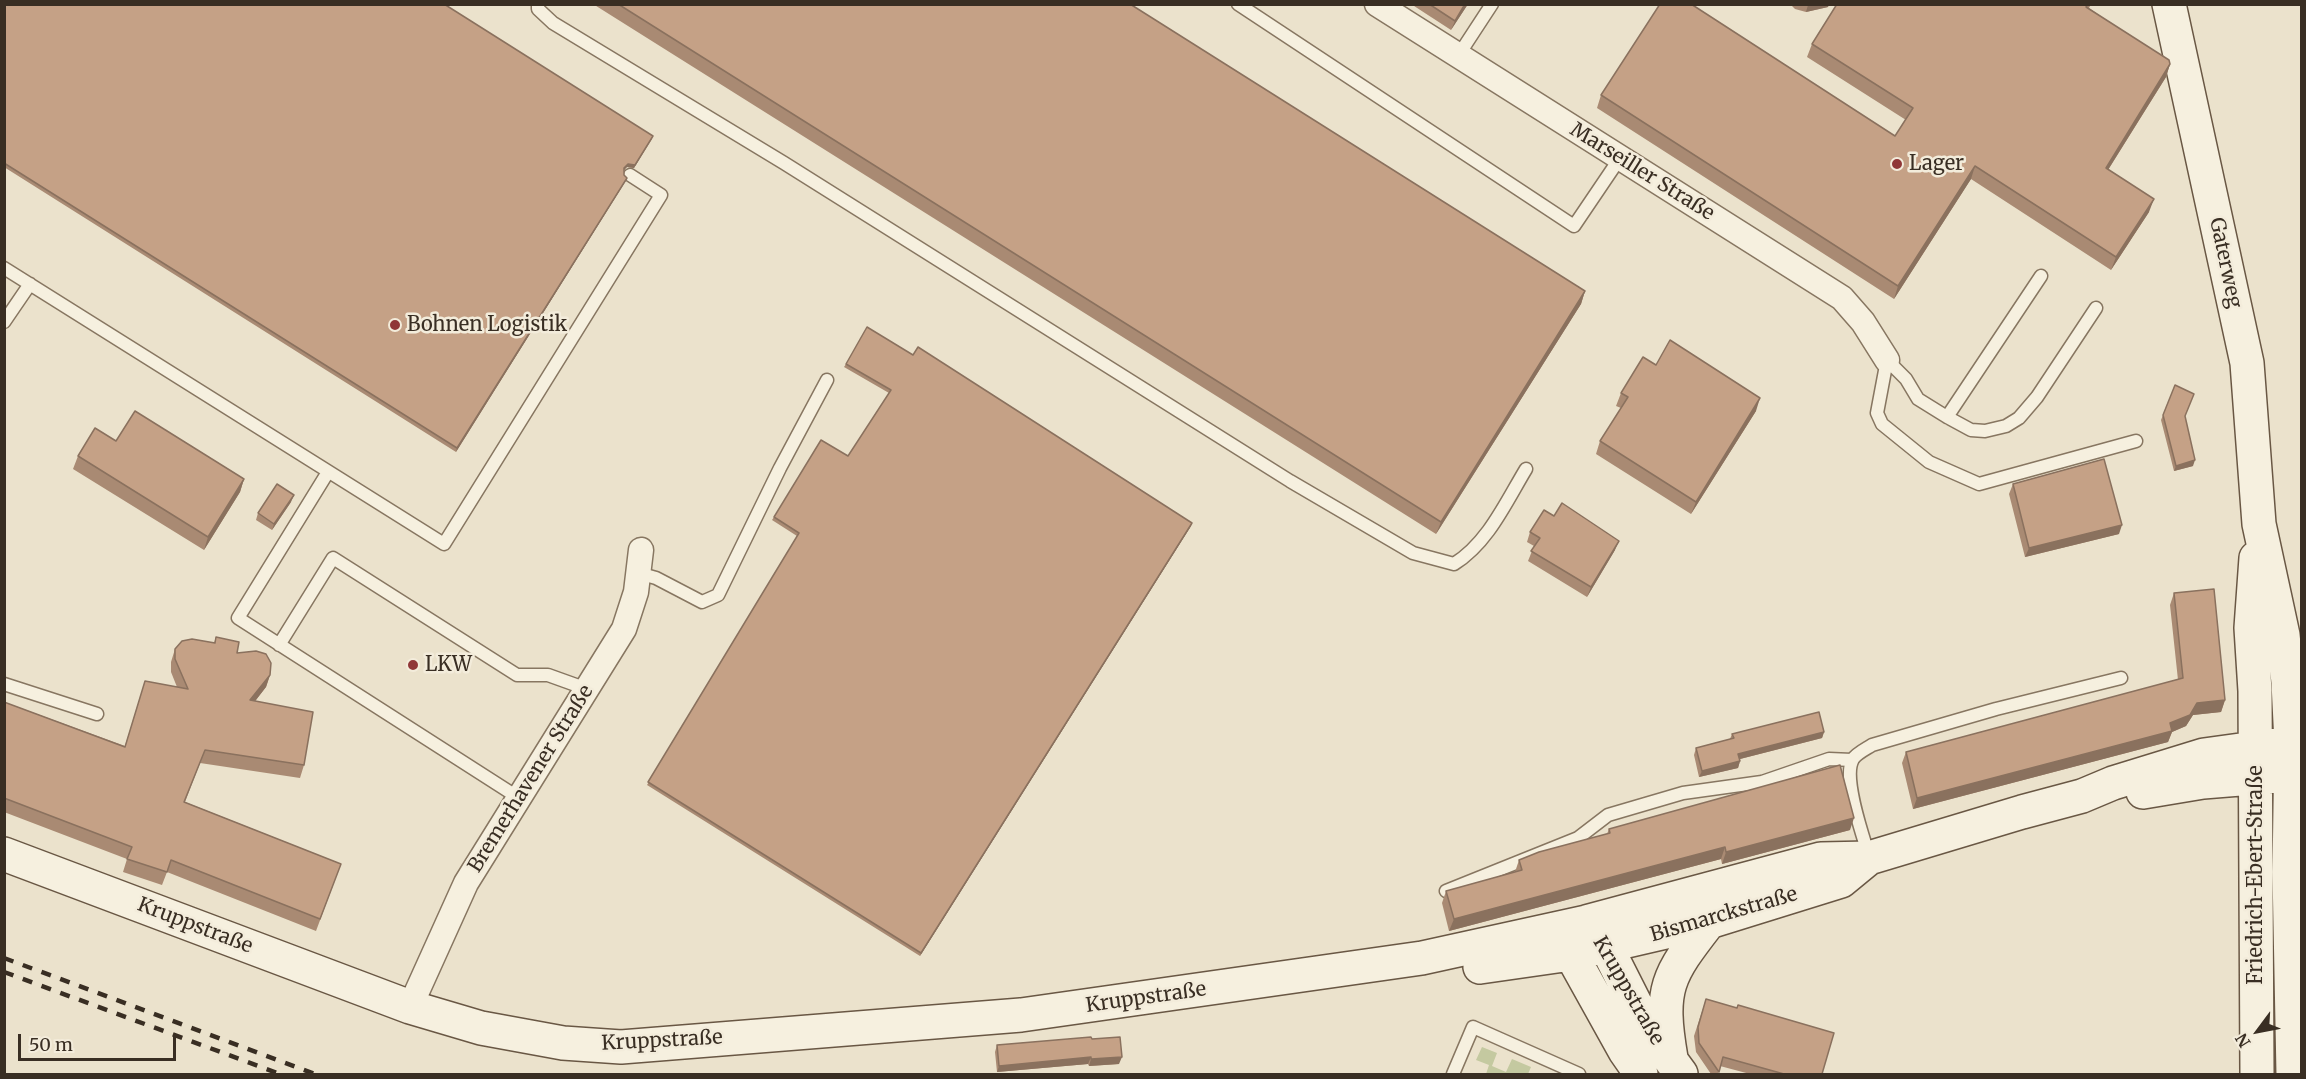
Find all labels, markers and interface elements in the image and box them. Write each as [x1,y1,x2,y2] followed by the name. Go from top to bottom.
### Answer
[1565,118,1719,226] street label: Marseiller Straße
[1909,152,1964,176] place label: Lager
[1890,157,1904,171] marker: Lager
[2204,216,2246,310] street label: Gaterweg
[407,313,567,337] place label: Bohnen Logistik
[388,318,402,332] marker: Bohnen Logistik
[425,653,472,677] place label: LKW
[406,658,420,672] marker: LKW
[463,681,599,877] street label: Bremerhavener Straße
[2244,765,2268,985] street label: Friedrich-Ebert-Straße
[1648,883,1800,947] street label: Bismarckstraße
[134,893,256,959] street label: Kruppstraße
[1587,932,1669,1050] street label: Kruppstraße
[1084,978,1208,1018] street label: Kruppstraße
[2228,1001,2288,1061] north arrow
[21,1022,178,1060] scale bar
[601,1026,723,1056] street label: Kruppstraße
[2231,1030,2255,1051] text: N
[29,1033,73,1056] text: 50 m

